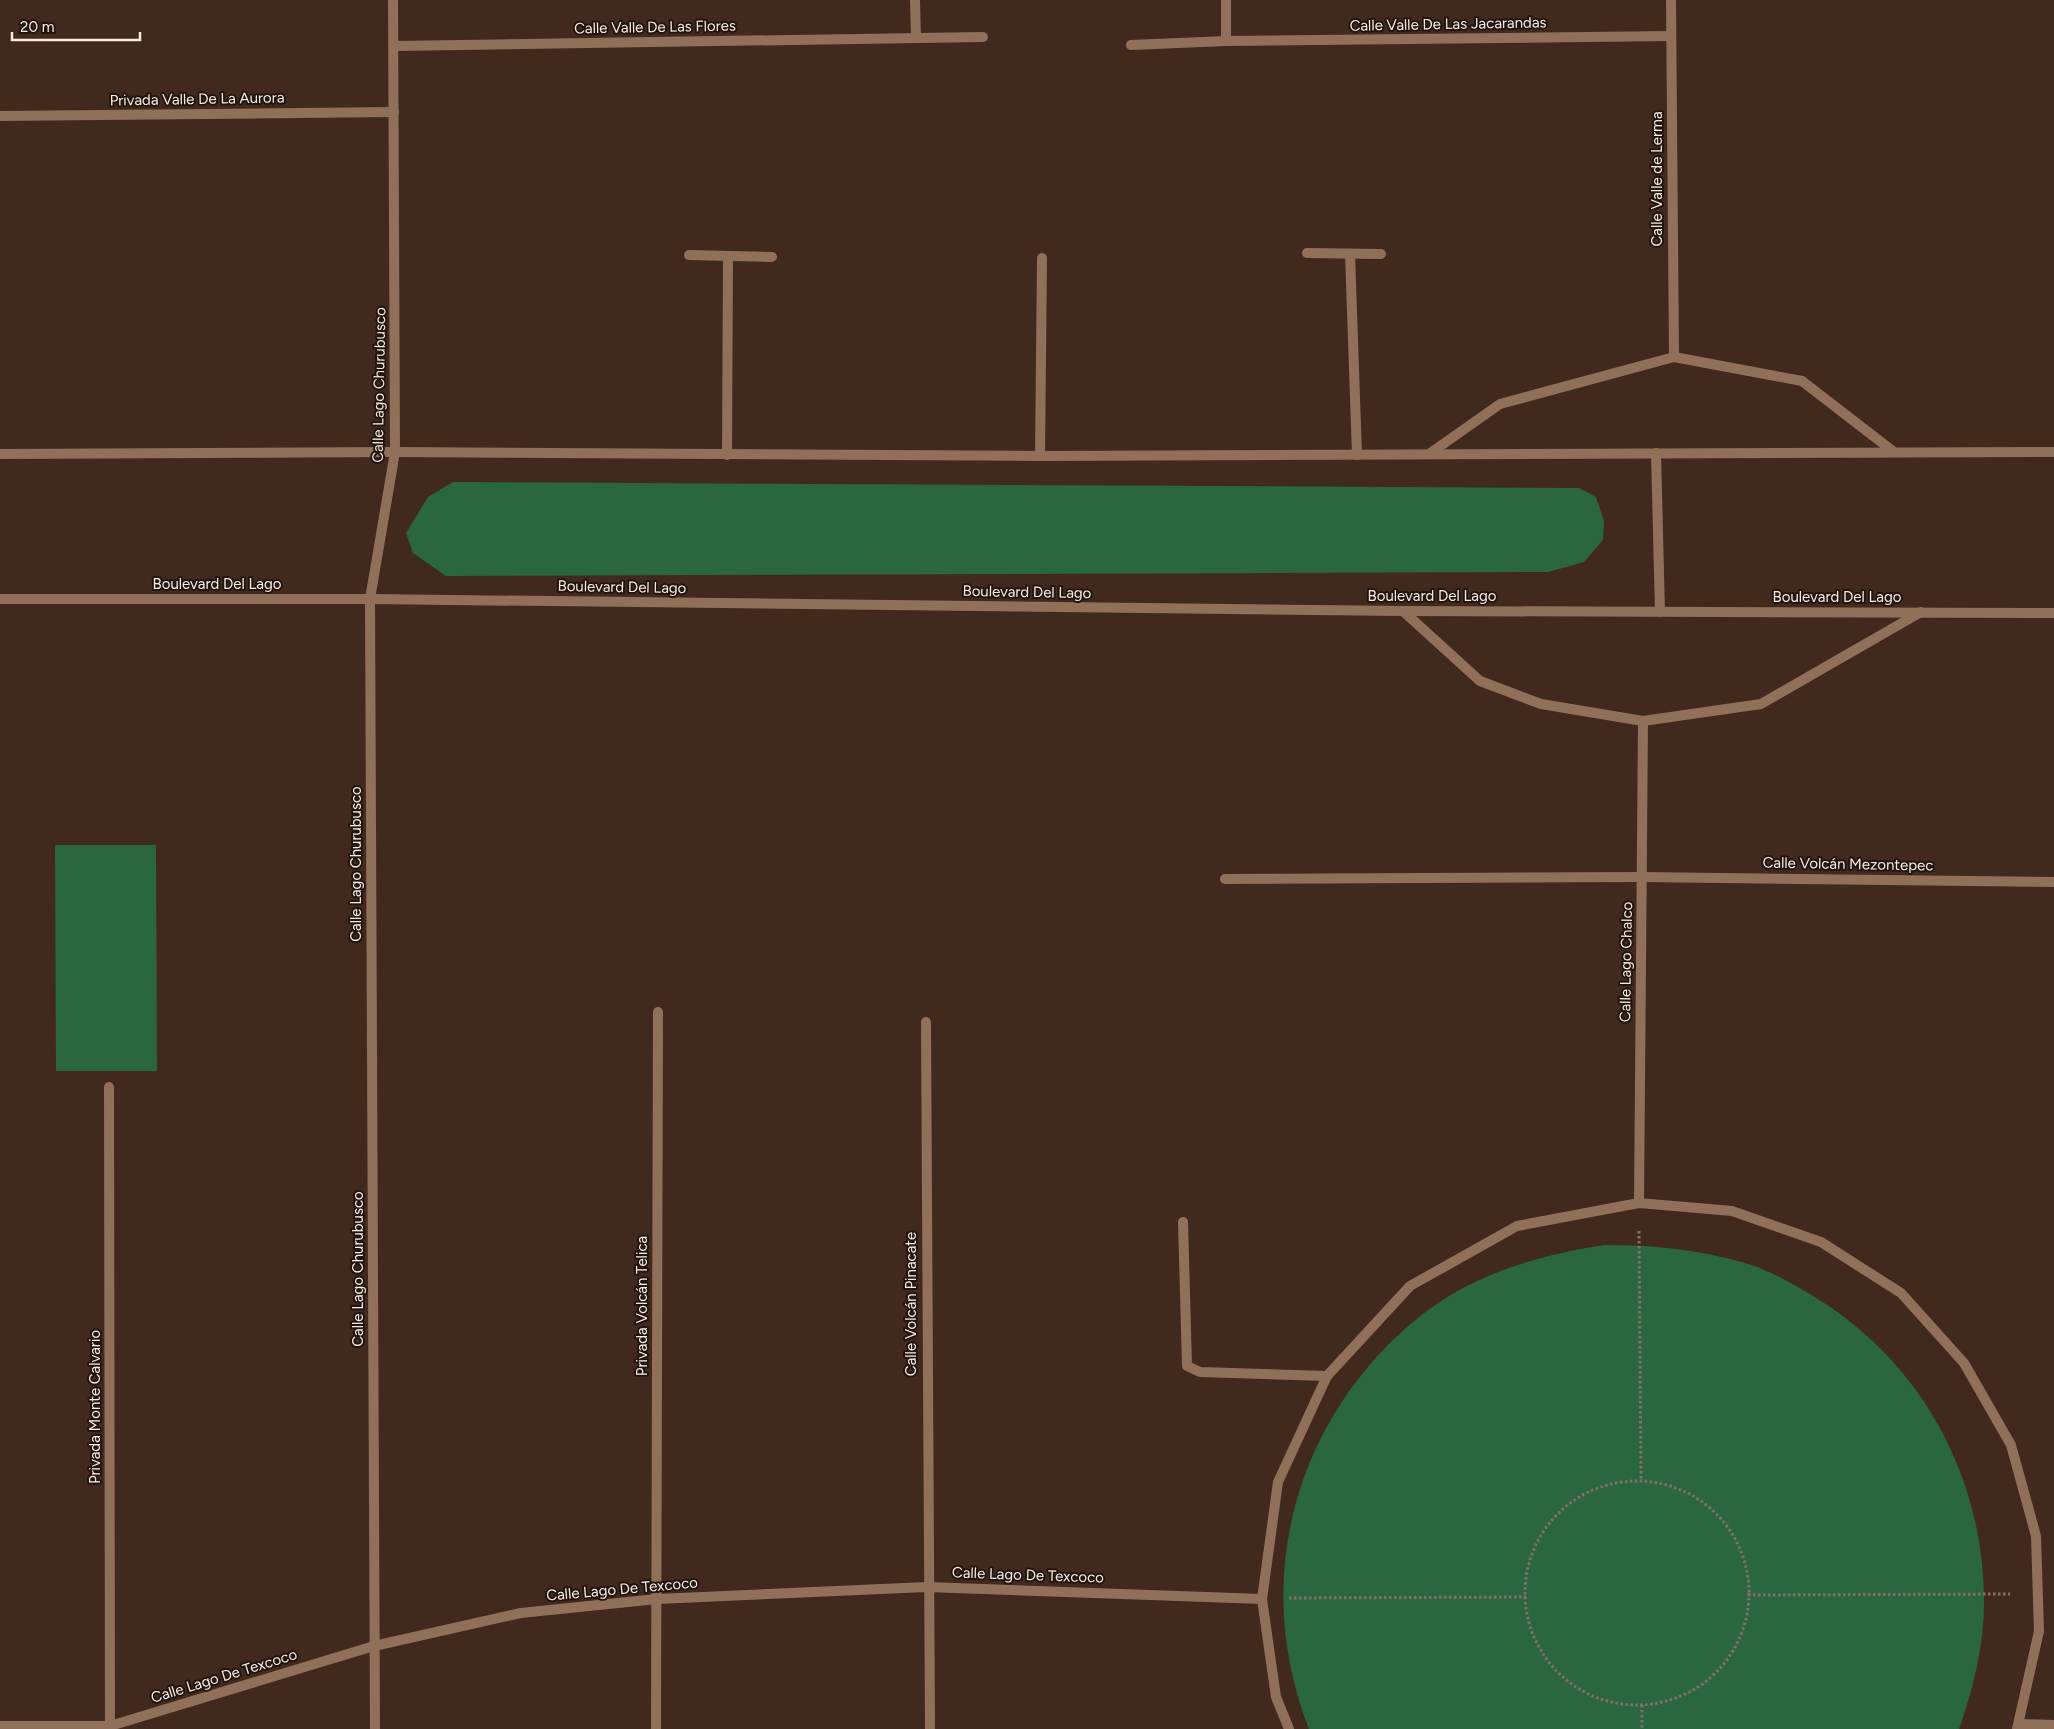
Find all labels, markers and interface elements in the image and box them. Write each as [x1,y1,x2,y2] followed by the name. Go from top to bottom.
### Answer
[12,10,140,42] scale bar
[1349,13,1547,35] street label: Calle Valle De Las Jacarandas
[574,17,736,37] street label: Calle Valle De Las Flores
[20,18,54,36] text: 20 m
[109,88,285,110] street label: Privada Valle De La Aurora
[1648,111,1666,247] street label: Calle Valle de Lerma
[369,307,389,463] street label: Calle Lago Churubusco
[153,575,282,593] street label: Boulevard Del Lago
[557,577,687,597] street label: Boulevard Del Lago
[962,582,1092,602] street label: Boulevard Del Lago
[1368,587,1497,605] street label: Boulevard Del Lago
[1773,588,1902,606] street label: Boulevard Del Lago
[347,786,365,942] street label: Calle Lago Churubusco
[1762,854,1934,874] street label: Calle Volcán Mezontepec
[1616,901,1636,1022] street label: Calle Lago Chalco
[349,1191,367,1347] street label: Calle Lago Churubusco
[902,1232,920,1376] street label: Calle Volcán Pinacate
[633,1236,651,1376] street label: Privada Volcán Telica
[86,1330,104,1484] street label: Privada Monte Calvario
[952,1563,1105,1587] street label: Calle Lago De Texcoco
[546,1573,699,1605] street label: Calle Lago De Texcoco
[149,1645,300,1707] street label: Calle Lago De Texcoco

